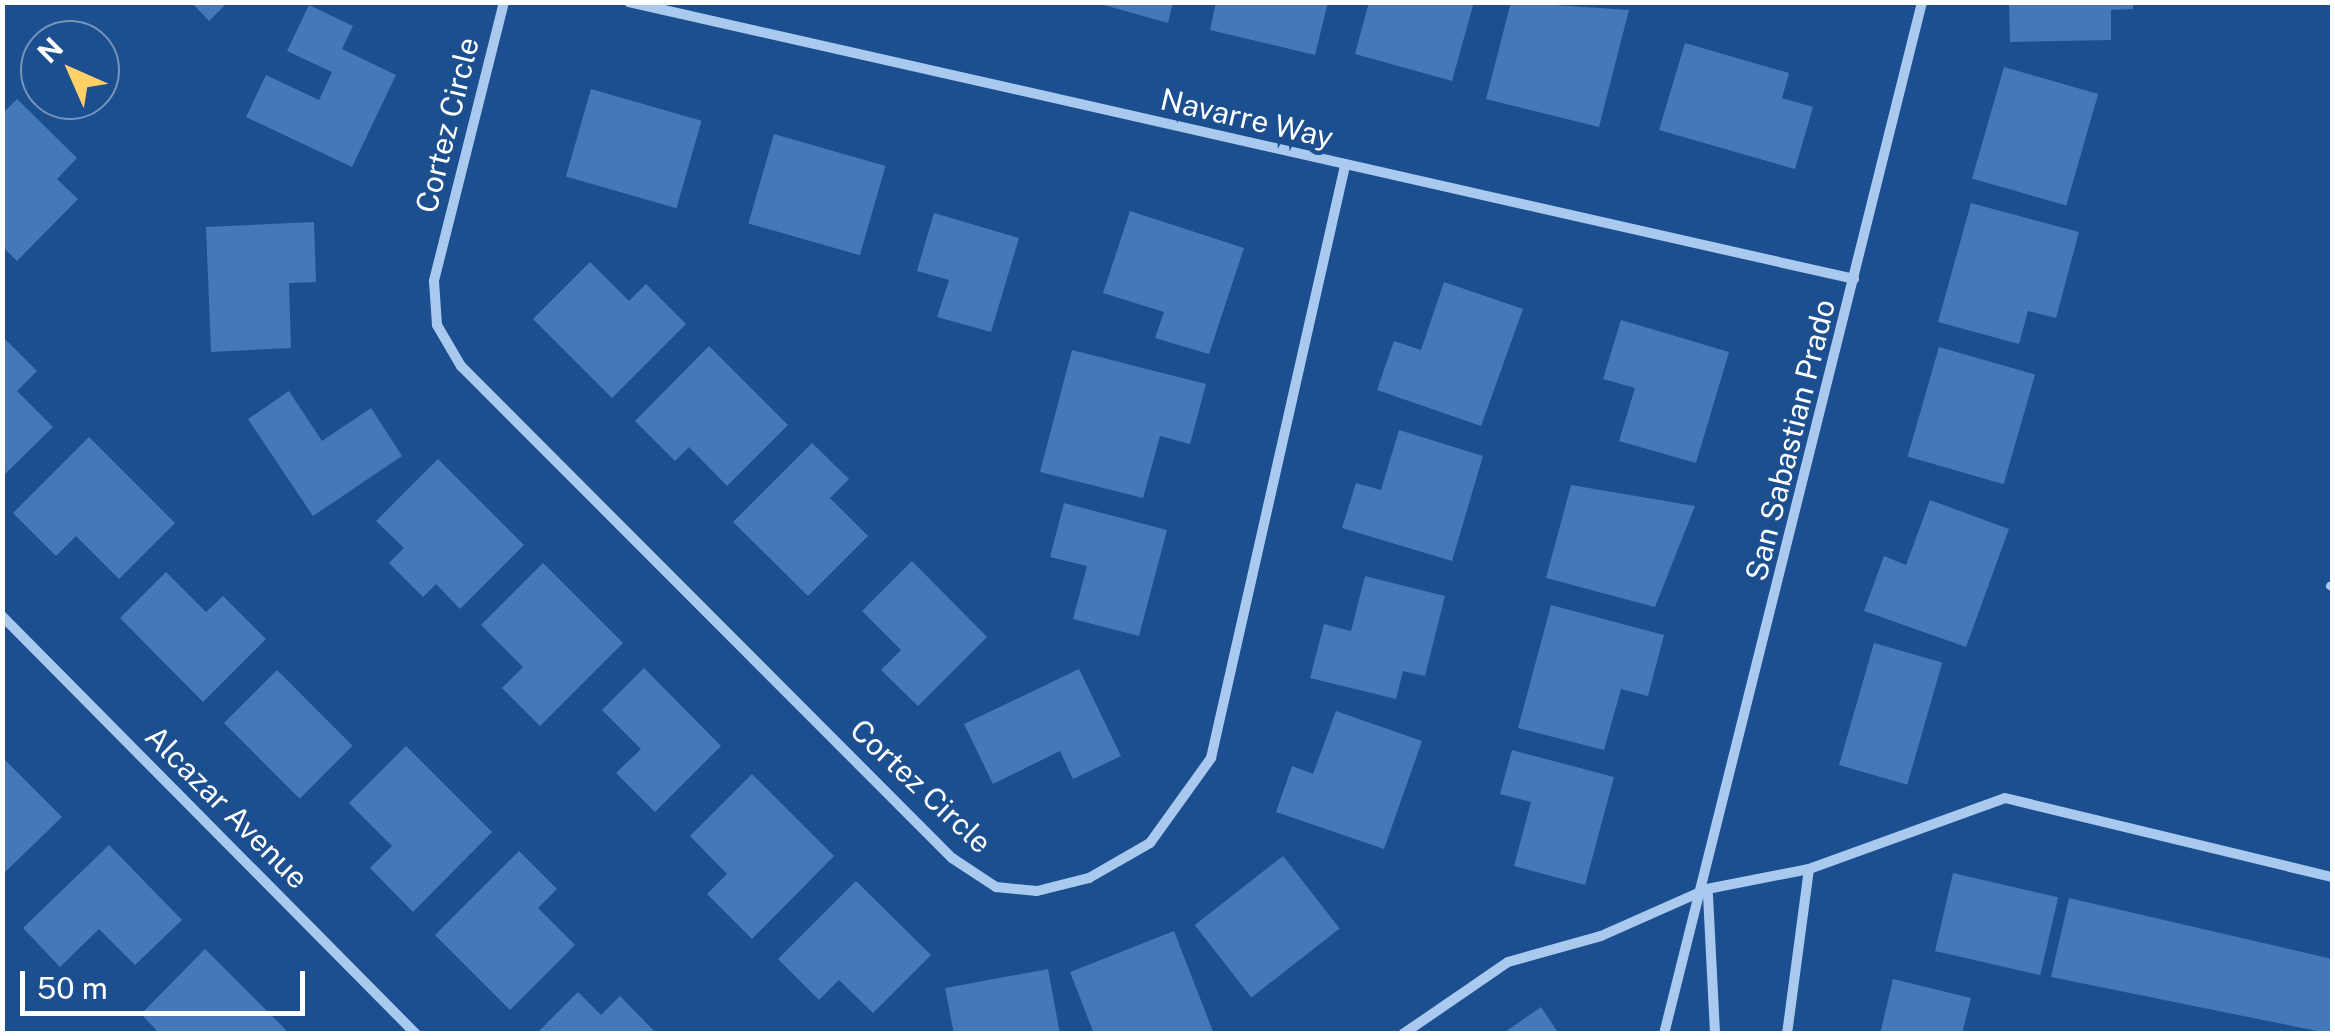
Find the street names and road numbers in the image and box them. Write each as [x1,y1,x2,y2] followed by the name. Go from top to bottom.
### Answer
[408,33,486,217] street label: Cortez Circle
[1157,81,1337,155] street label: Navarre Way
[1738,296,1842,584] street label: San Sabastian Prado
[843,712,999,860] street label: Cortez Circle
[138,718,316,896] street label: Alcazar Avenue

